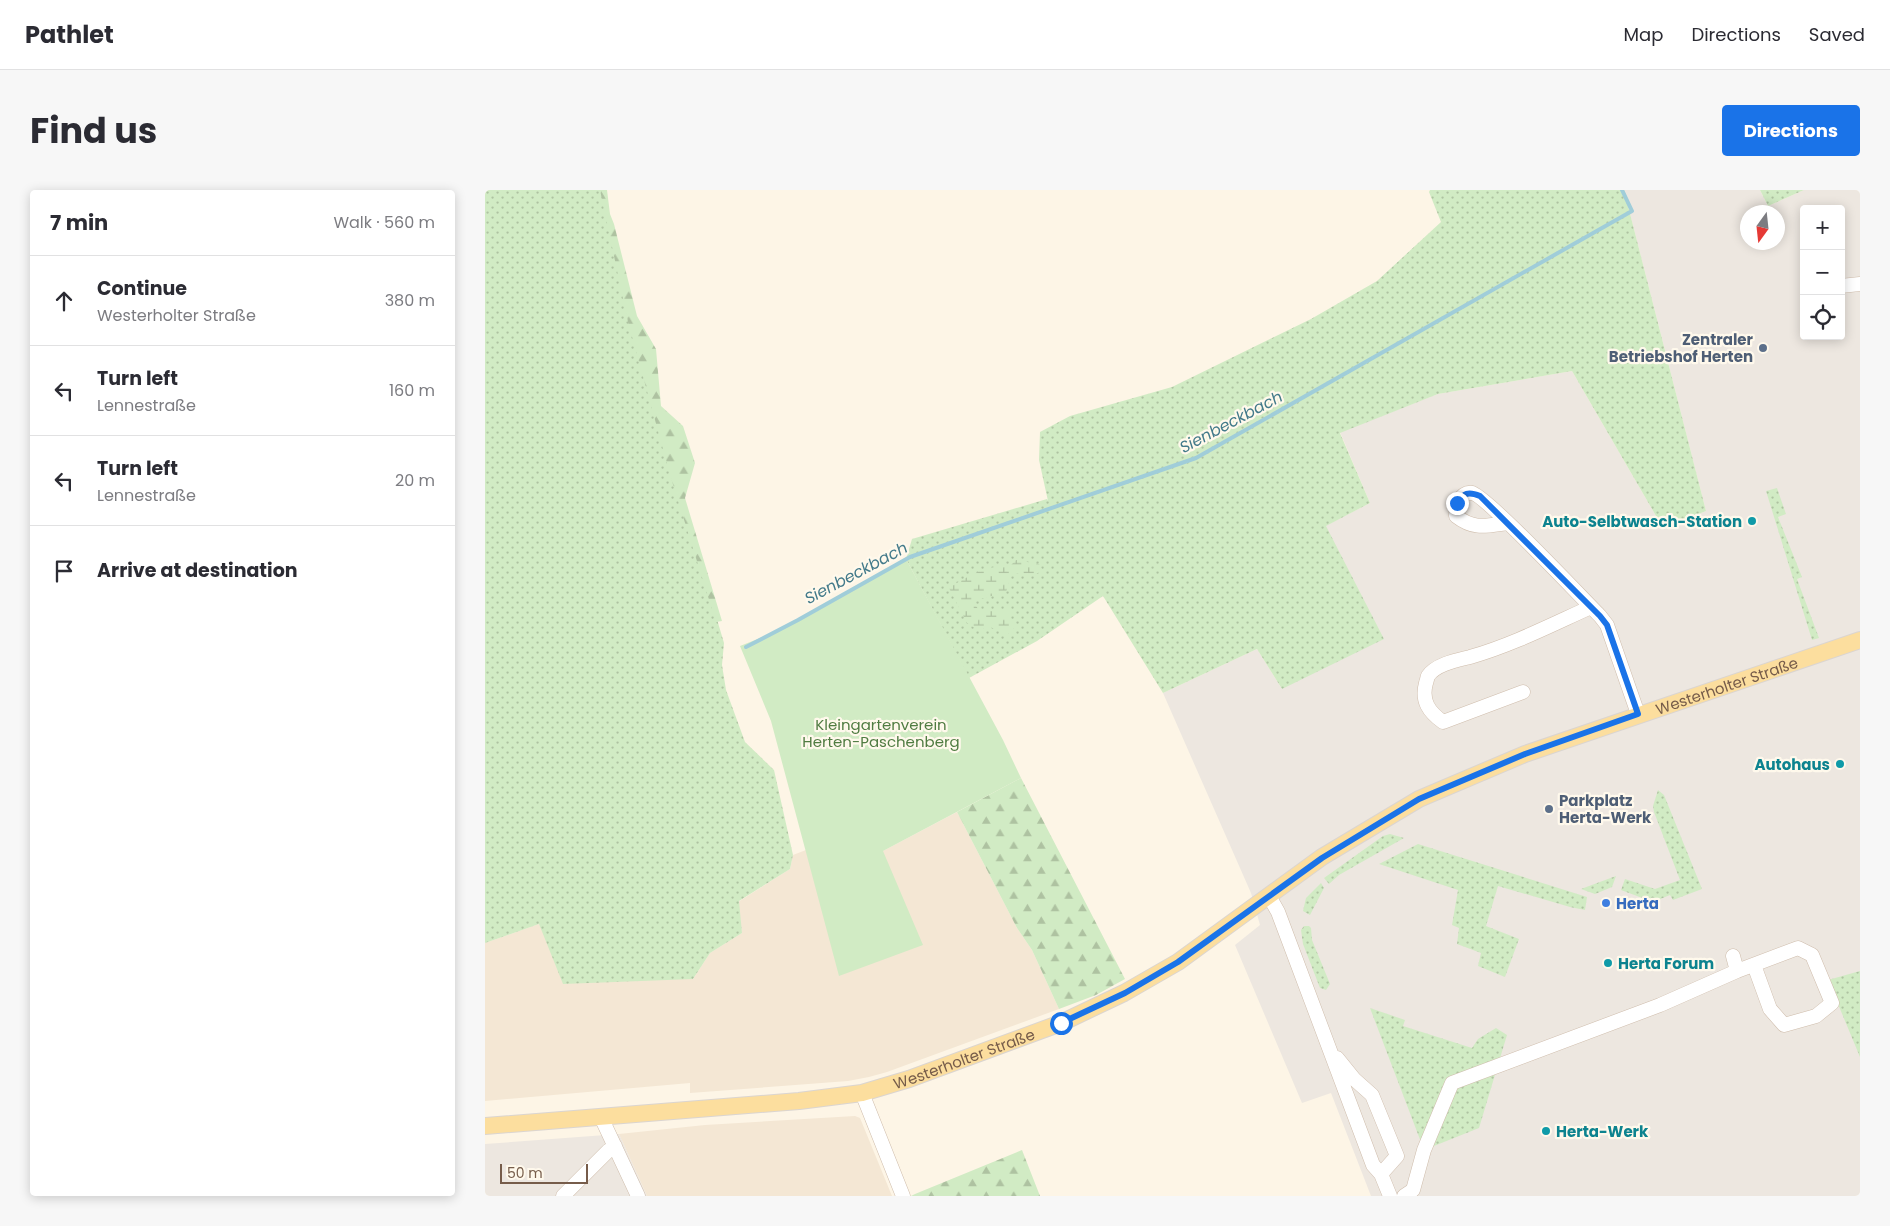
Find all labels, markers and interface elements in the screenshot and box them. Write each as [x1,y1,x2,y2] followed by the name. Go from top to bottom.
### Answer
[25,18,114,51] text: Pathlet
[1624,22,1663,47] text: Map
[1691,22,1781,47] text: Directions
[1809,22,1865,47] text: Saved
[1722,105,1860,156] button: Directions
[30,106,157,155] text: Find us
[1740,205,1785,250] north arrow
[1800,205,1845,340] map controls
[1800,205,1845,250] button: +
[50,208,108,237] text: 7 min
[333,211,435,234] text: Walk · 560 m
[1800,250,1845,295] button: −
[97,275,187,302] text: Continue
[50,287,78,315] icon: ahead
[385,289,435,312] text: 380 m
[1800,295,1845,340] button: locate
[97,304,256,327] text: Westerholter Straße
[1609,329,1754,367] place label: Zentraler Betriebshof Herten
[1757,342,1769,354] marker: Zentraler Betriebshof Herten
[97,365,178,392] text: Turn left
[50,377,78,405] icon: left
[389,379,435,402] text: 160 m
[1175,385,1287,459] water label: Sienbeckbach
[97,394,196,417] text: Lennestraße
[97,455,178,482] text: Turn left
[50,467,78,495] icon: left
[395,469,435,492] text: 20 m
[97,484,196,507] text: Lennestraße
[1446,492,1469,515] route end
[1542,511,1742,532] place label: Auto-Selbtwasch-Station
[1746,515,1758,527] marker: Auto-Selbtwasch-Station
[800,536,912,610] water label: Sienbeckbach
[50,557,78,585] icon: arrive
[97,557,298,584] text: Arrive at destination
[1653,651,1801,719] street label: Westerholter Straße
[802,714,960,752] park label: Kleingartenverein Herten-Paschenberg
[1754,754,1830,775] place label: Autohaus
[1834,758,1846,770] marker: Autohaus
[1559,790,1652,828] place label: Parkplatz Herta-Werk
[1543,803,1555,815] marker: Parkplatz Herta-Werk
[1616,893,1659,914] place label: Herta
[1600,897,1612,909] marker: Herta
[1618,953,1714,974] place label: Herta Forum
[1602,957,1614,969] marker: Herta Forum
[1050,1012,1073,1035] route start
[891,1023,1037,1094] street label: Westerholter Straße
[1556,1121,1649,1142] place label: Herta-Werk
[1540,1125,1552,1137] marker: Herta-Werk
[500,1161,587,1184] scale bar
[507,1163,543,1183] text: 50 m

